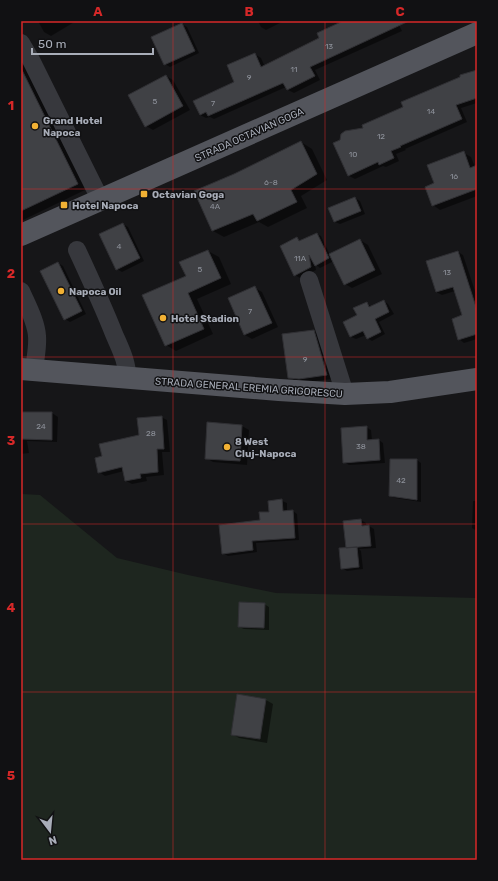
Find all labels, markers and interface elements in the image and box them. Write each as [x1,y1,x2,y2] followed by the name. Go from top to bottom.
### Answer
[93,4,103,19] text: A
[244,4,254,19] text: B
[395,4,405,19] text: C
[32,30,153,56] scale bar
[38,37,66,51] text: 50 m
[325,42,333,51] house number: 13
[291,65,297,74] house number: 11
[247,73,252,82] house number: 9
[153,97,158,106] house number: 5
[8,98,14,113] text: 1
[211,99,215,108] house number: 7
[193,105,306,164] street label: STRADA OCTAVIAN GOGA
[427,107,435,116] house number: 14
[43,115,103,139] place label: Grand Hotel Napoca
[30,121,40,131] marker: Grand Hotel Napoca
[377,132,385,141] house number: 12
[349,150,357,159] house number: 10
[450,172,458,181] house number: 16
[264,178,278,187] house number: 6-8
[139,189,149,199] marker: Octavian Goga
[152,189,224,201] place label: Octavian Goga
[59,200,69,210] marker: Hotel Napoca
[72,200,139,212] place label: Hotel Napoca
[210,202,221,211] house number: 4A
[117,242,122,251] house number: 4
[294,254,307,263] house number: 11A
[198,265,203,274] house number: 5
[7,266,15,281] text: 2
[443,268,451,277] house number: 13
[56,286,66,296] marker: Napoca Oil
[69,286,121,298] place label: Napoca Oil
[248,307,252,316] house number: 7
[158,313,168,323] marker: Hotel Stadion
[171,313,239,325] place label: Hotel Stadion
[303,355,308,364] house number: 9
[155,375,343,401] street label: STRADA GENERAL EREMIA GRIGORESCU
[36,422,46,431] house number: 24
[146,429,156,438] house number: 28
[7,433,16,448] text: 3
[235,436,297,460] place label: 8 West Cluj-Napoca
[222,442,232,452] marker: 8 West Cluj-Napoca
[356,442,366,451] house number: 38
[396,476,406,485] house number: 42
[7,600,16,615] text: 4
[7,768,15,783] text: 5
[30,811,70,851] north arrow
[47,833,58,847] text: N

